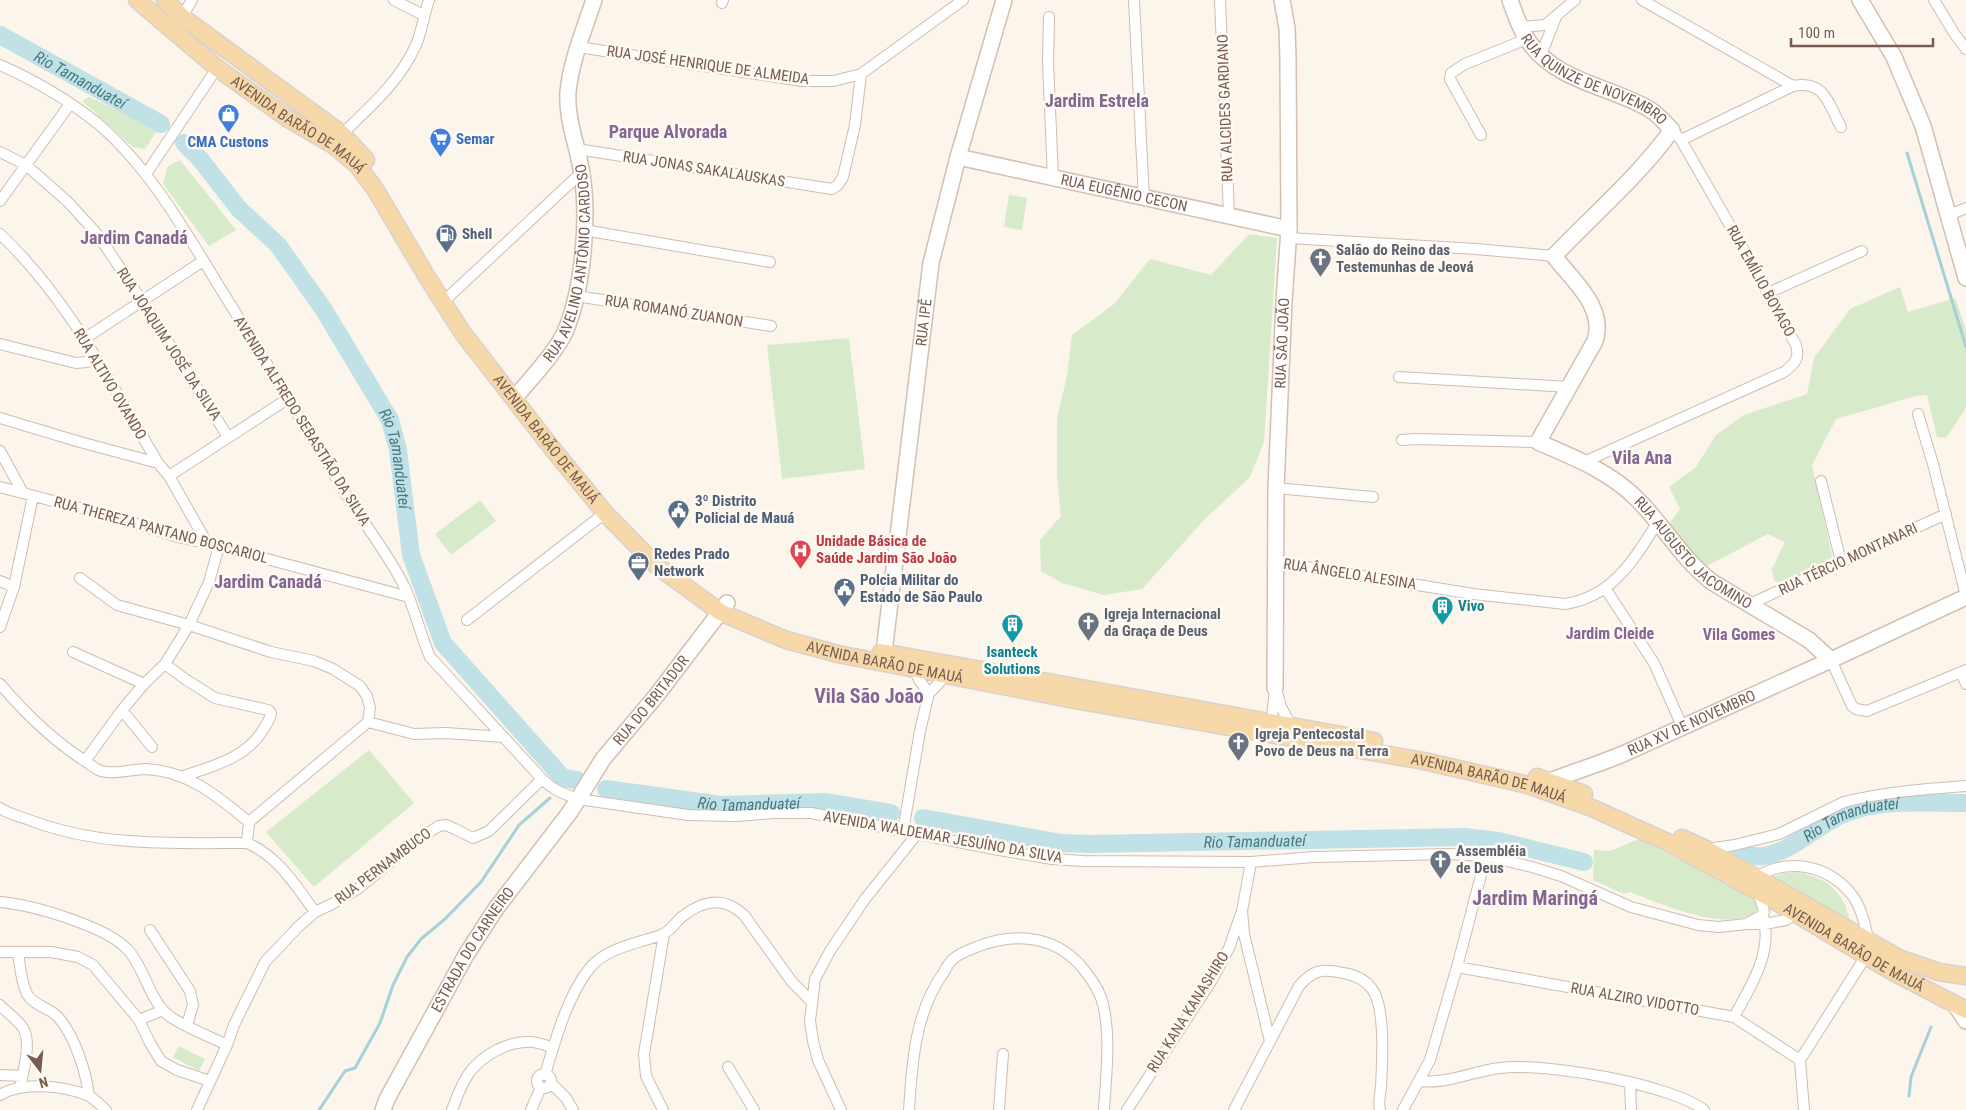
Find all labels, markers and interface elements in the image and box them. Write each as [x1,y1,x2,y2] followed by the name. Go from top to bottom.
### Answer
[1791,15,1934,47] scale bar
[1798,24,1835,42] text: 100 m
[1517,30,1671,128] street label: RUA QUINZE DE NOVEMBRO
[1213,34,1237,182] street label: RUA ALCIDES GARDIANO
[606,42,811,88] street label: RUA JOSÉ HENRIQUE DE ALMEIDA
[31,47,132,114] water label: Rio Tamanduateí
[227,72,369,177] street label: AVENIDA BARÃO DE MAUÁ
[1045,90,1149,111] district label: Jardim Estrela
[216,102,240,133] shop icon: CMA Custons
[609,121,727,142] district label: Parque Alvorada
[428,127,452,158] supermarket icon: Semar
[456,130,494,148] place label: Semar
[187,133,269,151] place label: CMA Custons
[622,147,786,191] street label: RUA JONAS SAKALAUSKAS
[539,162,594,366] street label: RUA AVELINO ANTÔNIO CARDOSO
[1059,171,1189,216] street label: RUA EUGÊNIO CECON
[434,222,458,253] fuel station icon: Shell
[1723,222,1799,340] street label: RUA EMÍLIO BOYAGO
[462,225,492,243] place label: Shell
[80,227,188,248] district label: Jardim Canadá
[1336,241,1474,276] place label: Salão do Reino das Testemunhas de Jeová
[1308,247,1332,278] church icon: Salão do Reino das Testemunhas de Jeová
[113,264,225,424] street label: RUA JOAQUIM JOSÉ DA SILVA
[604,291,744,331] street label: RUA ROMANÓ ZUANON
[1271,297,1293,389] street label: RUA SÃO JOÃO
[912,298,936,347] street label: RUA IPÊ
[230,313,374,529] street label: AVENIDA ALFREDO SEBASTIÃO DA SILVA
[70,325,150,443] street label: RUA ALTIVO OVANDO
[489,371,603,508] street label: AVENIDA BARÃO DE MAUÁ
[375,405,414,512] water label: Rio Tamanduateí
[1612,447,1672,468] district label: Vila Ana
[695,492,794,527] place label: 3º Distrito Policial de Mauá
[52,493,270,567] street label: RUA THEREZA PANTANO BOSCARIOL
[1631,493,1755,613] street label: RUA AUGUSTO JACOMINO
[667,498,691,529] public building icon: 3º Distrito Policial de Mauá
[1776,519,1920,599] street label: RUA TÉRCIO MONTANARI
[816,532,957,567] place label: Unidade Básica de Saúde Jardim São João
[788,538,812,569] hospital icon: Unidade Básica de Saúde Jardim São João
[654,545,730,580] place label: Redes Prado Network
[626,551,650,582] office icon: Redes Prado Network
[1282,555,1418,593] street label: RUA ÂNGELO ALESINA
[214,571,322,592] district label: Jardim Canadá
[860,571,982,606] place label: Polcia Militar do Estado de São Paulo
[832,577,856,608] public building icon: Polcia Militar do Estado de São Paulo
[1430,594,1454,625] building icon: Vivo
[1458,597,1485,615] place label: Vivo
[1104,605,1221,640] place label: Igreja Internacional da Graça de Deus
[1076,611,1100,642] church icon: Igreja Internacional da Graça de Deus
[1000,612,1024,643] building icon: Isanteck Solutions
[1566,624,1655,643] district label: Jardim Cleide
[1703,625,1775,644] district label: Vila Gomes
[804,637,965,687] street label: AVENIDA BARÃO DE MAUÁ
[984,643,1041,678] place label: Isanteck Solutions
[609,652,693,749] street label: RUA DO BRITADOR
[814,684,924,708] district label: Vila São João
[1625,686,1758,760] street label: RUA XV DE NOVEMBRO
[1255,725,1389,760] place label: Igreja Pentecostal Povo de Deus na Terra
[1227,731,1251,762] church icon: Igreja Pentecostal Povo de Deus na Terra
[1410,750,1569,807] street label: AVENIDA BARÃO DE MAUÁ
[697,793,803,815] water label: Rio Tamanduateí
[1799,794,1902,846] water label: Rio Tamanduateí
[822,807,1064,867] street label: AVENIDA WALDEMAR JESUÍNO DA SILVA
[331,824,435,908] street label: RUA PERNAMBUCO
[1203,831,1308,852] water label: Rio Tamanduateí
[1456,842,1526,877] place label: Assembléia de Deus
[1428,848,1452,879] church icon: Assembléia de Deus
[427,884,518,1015] street label: ESTRADA DO CARNEIRO
[1472,886,1598,910] district label: Jardim Maringá
[1780,899,1927,996] street label: AVENIDA BARÃO DE MAUÁ
[1143,948,1233,1076] street label: RUA KANA KANASHIRO
[1569,979,1701,1019] street label: RUA ALZIRO VIDOTTO
[15,1045,65,1095] north arrow
[37,1074,50,1091] text: N

